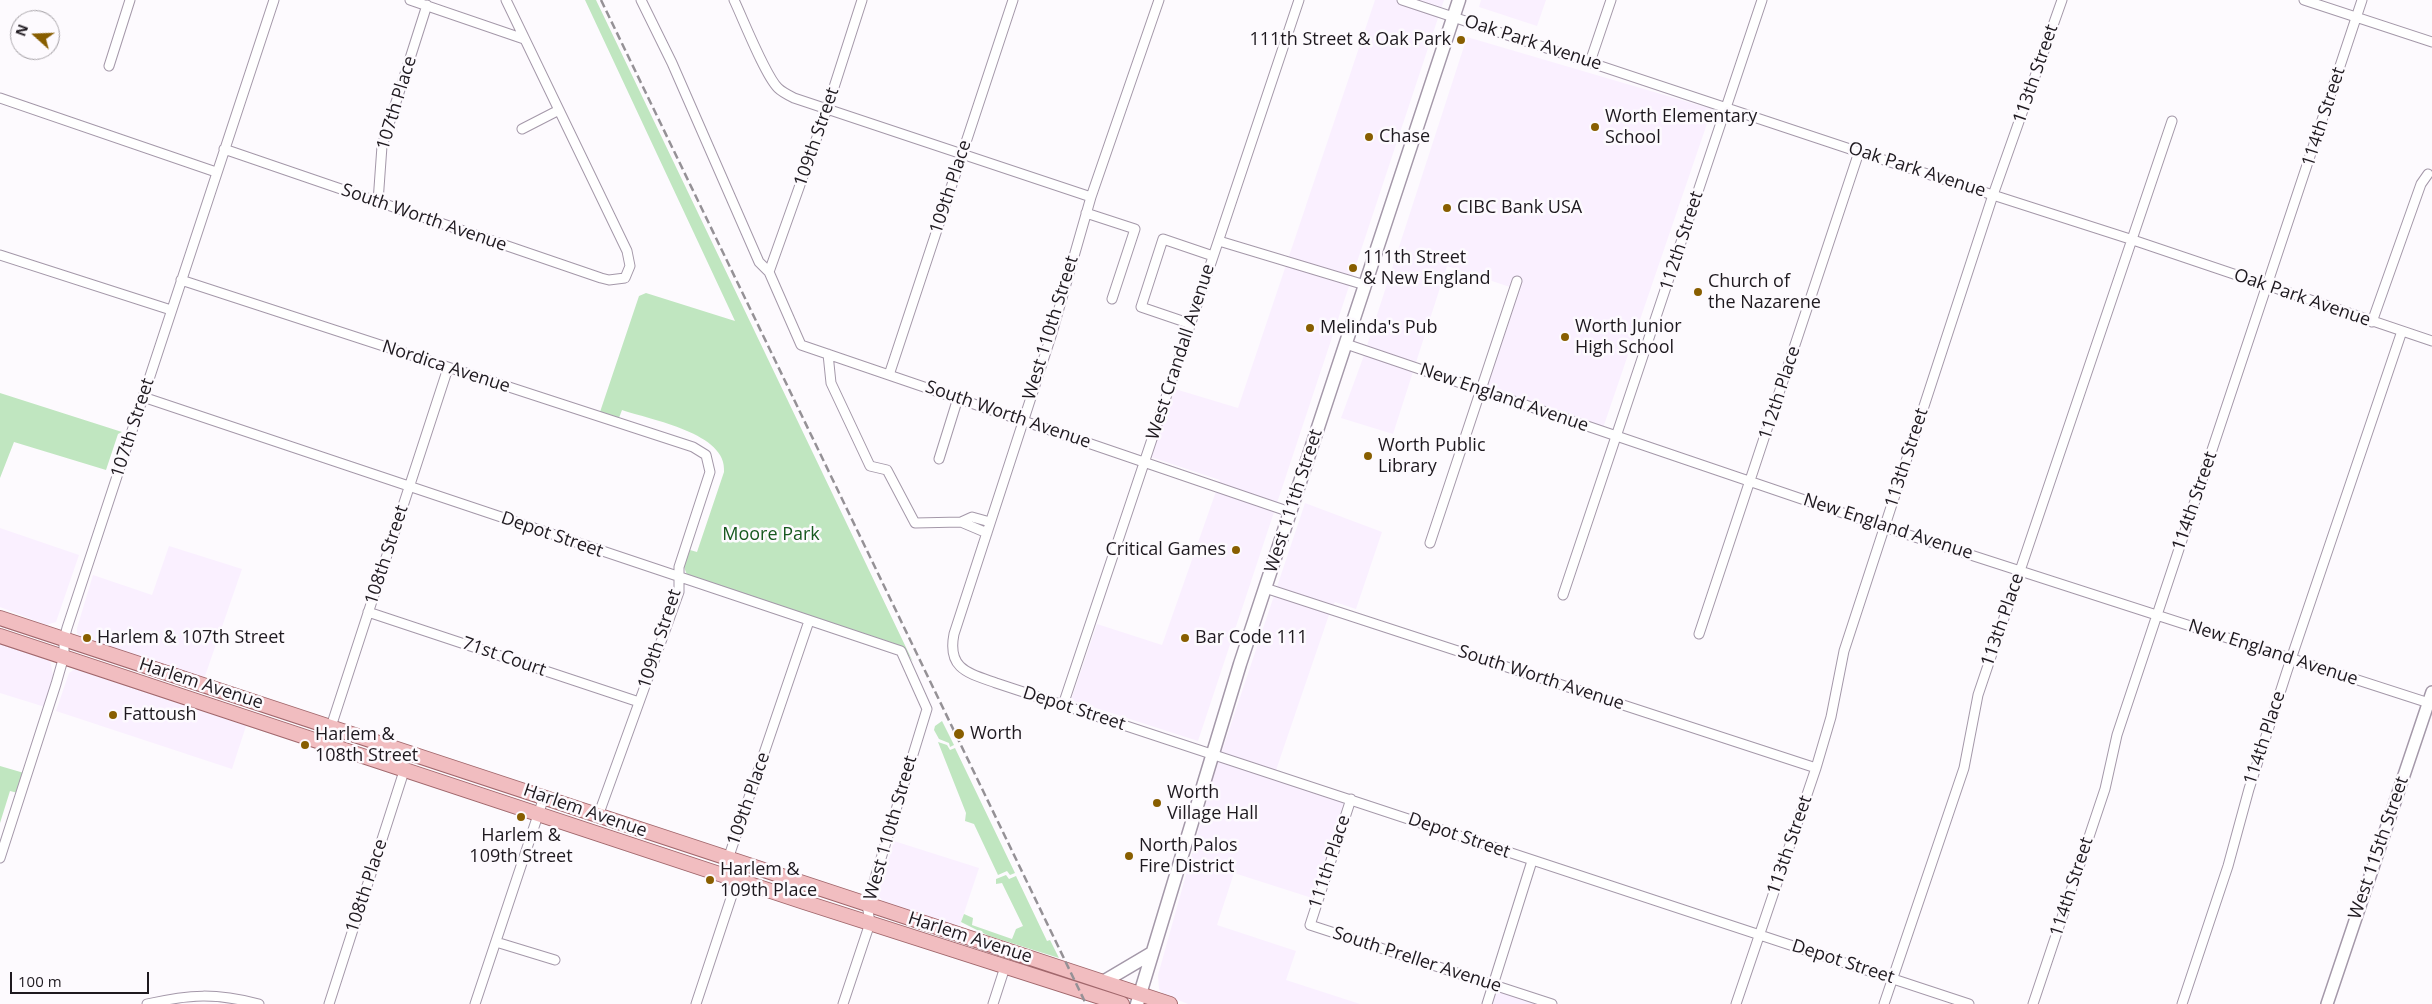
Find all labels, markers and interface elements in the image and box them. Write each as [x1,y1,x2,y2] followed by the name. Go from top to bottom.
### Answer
[10,10,60,60] north arrow
[1462,11,1604,75] street label: Oak Park Avenue
[10,21,32,39] text: N
[2009,22,2063,126] street label: 113th Street
[1249,29,1451,51] place label: 111th Street & Oak Park
[1455,34,1467,46] marker: 111th Street & Oak Park
[372,53,422,153] street label: 107th Place
[2298,65,2350,169] street label: 114th Street
[790,85,844,189] street label: 109th Street
[1605,106,1757,148] place label: Worth Elementary School
[1589,121,1601,133] marker: Worth Elementary School
[1379,126,1430,148] place label: Chase
[1363,131,1375,143] marker: Chase
[926,137,976,237] street label: 109th Place
[1846,138,1988,202] street label: Oak Park Avenue
[338,180,510,256] street label: South Worth Avenue
[1656,189,1708,293] street label: 112th Street
[1457,197,1582,219] place label: CIBC Bank USA
[1441,202,1453,214] marker: CIBC Bank USA
[1363,247,1490,290] place label: 111th Street & New England
[1019,253,1083,403] street label: West 110th Street
[1142,261,1220,443] street label: West Crandall Avenue
[1347,262,1359,274] marker: 111th Street & New England
[2231,264,2373,332] street label: Oak Park Avenue
[1708,271,1821,314] place label: Church of the Nazarene
[1692,286,1704,298] marker: Church of the Nazarene
[1575,316,1682,358] place label: Worth Junior High School
[1320,317,1438,339] place label: Melinda's Pub
[1304,322,1316,334] marker: Melinda's Pub
[1559,331,1571,343] marker: Worth Junior High School
[379,336,513,398] street label: Nordica Avenue
[1755,343,1805,443] street label: 112th Place
[1417,359,1591,437] street label: New England Avenue
[107,376,159,480] street label: 107th Street
[922,377,1094,453] street label: South Worth Avenue
[1881,406,1933,510] street label: 113th Street
[1261,426,1327,576] street label: West 111th Street
[1378,435,1486,478] place label: Worth Public Library
[2168,449,2222,553] street label: 114th Street
[1362,450,1374,462] marker: Worth Public Library
[1800,489,1976,565] street label: New England Avenue
[361,503,413,607] street label: 108th Street
[498,507,606,563] street label: Depot Street
[722,524,820,546] park label: Moore Park
[1106,539,1226,561] place label: Critical Games
[1230,544,1242,556] marker: Critical Games
[1977,571,2029,669] street label: 113th Place
[634,587,686,691] street label: 109th Street
[2185,615,2361,691] street label: New England Avenue
[97,627,285,649] place label: Harlem & 107th Street
[1195,627,1308,649] place label: Bar Code 111
[81,632,93,644] marker: Harlem & 107th Street
[1179,632,1191,644] marker: Bar Code 111
[459,633,549,681] street label: 71st Court
[1455,641,1627,715] street label: South Worth Avenue
[136,654,266,714] street label: Harlem Avenue
[1020,682,1128,736] street label: Depot Street
[2240,688,2290,788] street label: 114th Place
[123,704,197,726] place label: Fattoush
[107,709,119,721] marker: Fattoush
[970,723,1022,745] place label: Worth
[315,724,418,766] place label: Harlem & 108th Street
[952,727,966,741] marker: Worth
[299,739,311,751] marker: Harlem & 108th Street
[723,750,775,848] street label: 109th Place
[860,753,922,903] street label: West 110th Street
[2344,774,2414,922] street label: West 115th Street
[520,780,650,842] street label: Harlem Avenue
[1167,782,1258,824] place label: Worth Village Hall
[1763,793,1817,897] street label: 113th Street
[1151,797,1163,809] marker: Worth Village Hall
[1405,808,1513,864] street label: Depot Street
[515,811,527,823] marker: Harlem & 109th Street
[1305,812,1355,912] street label: 111th Place
[469,825,573,868] place label: Harlem & 109th Street
[1139,835,1238,878] place label: North Palos Fire District
[2046,835,2098,939] street label: 114th Street
[342,836,392,936] street label: 108th Place
[1123,850,1135,862] marker: North Palos Fire District
[720,859,817,902] place label: Harlem & 109th Place
[704,874,716,886] marker: Harlem & 109th Place
[905,908,1035,968] street label: Harlem Avenue
[1330,923,1504,997] street label: South Preller Avenue
[1789,935,1897,989] street label: Depot Street
[12,962,151,994] scale bar
[18,971,62,991] text: 100 m

